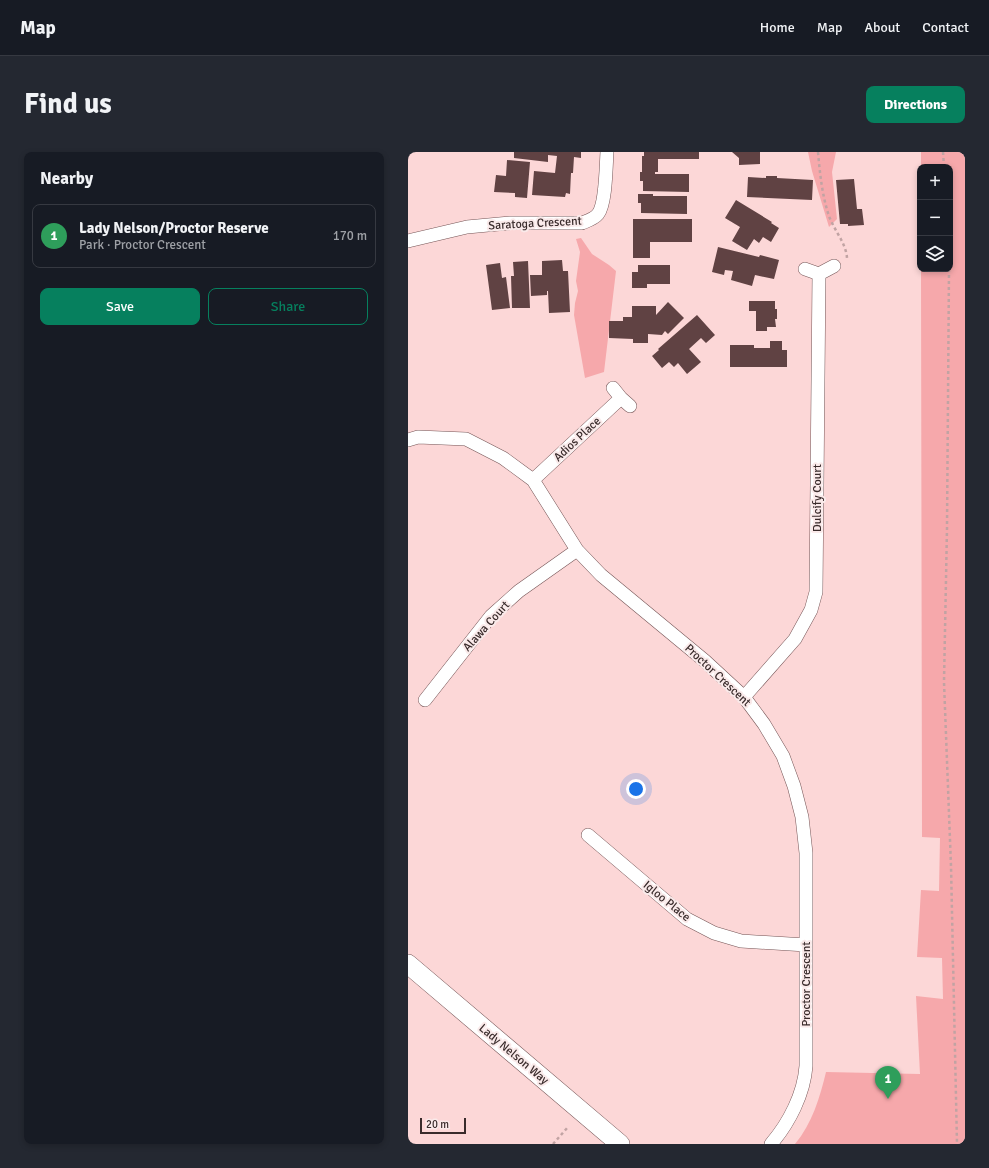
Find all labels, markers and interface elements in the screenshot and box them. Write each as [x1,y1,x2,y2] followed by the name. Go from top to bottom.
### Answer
[20,16,56,40] text: Map
[760,19,795,36] text: Home
[817,19,842,36] text: Map
[864,19,900,36] text: About
[922,19,969,36] text: Contact
[866,86,965,123] button: Directions
[24,87,112,121] text: Find us
[917,164,953,272] map controls
[917,164,953,200] button: +
[40,168,93,189] text: Nearby
[917,200,953,236] button: −
[488,214,582,233] street label: Saratoga Crescent
[79,219,269,237] text: Lady Nelson/Proctor Reserve
[50,228,58,244] text: 1
[333,228,367,244] text: 170 m
[917,236,953,272] button: layers
[79,237,206,253] text: Park · Proctor Crescent
[40,288,200,325] button: Save
[208,288,368,325] button: Share
[551,414,604,465] street label: Adios Place
[810,464,825,532] street label: Dulcify Court
[460,598,513,655] street label: Alawa Court
[681,641,754,710] street label: Proctor Crescent
[626,779,646,799] your location
[640,878,693,925] street label: Igloo Place
[799,941,814,1027] street label: Proctor Crescent
[476,1021,552,1088] street label: Lady Nelson Way
[875,1066,901,1099] pin: 1
[420,1116,466,1135] scale bar
[426,1118,449,1131] text: 20 m

